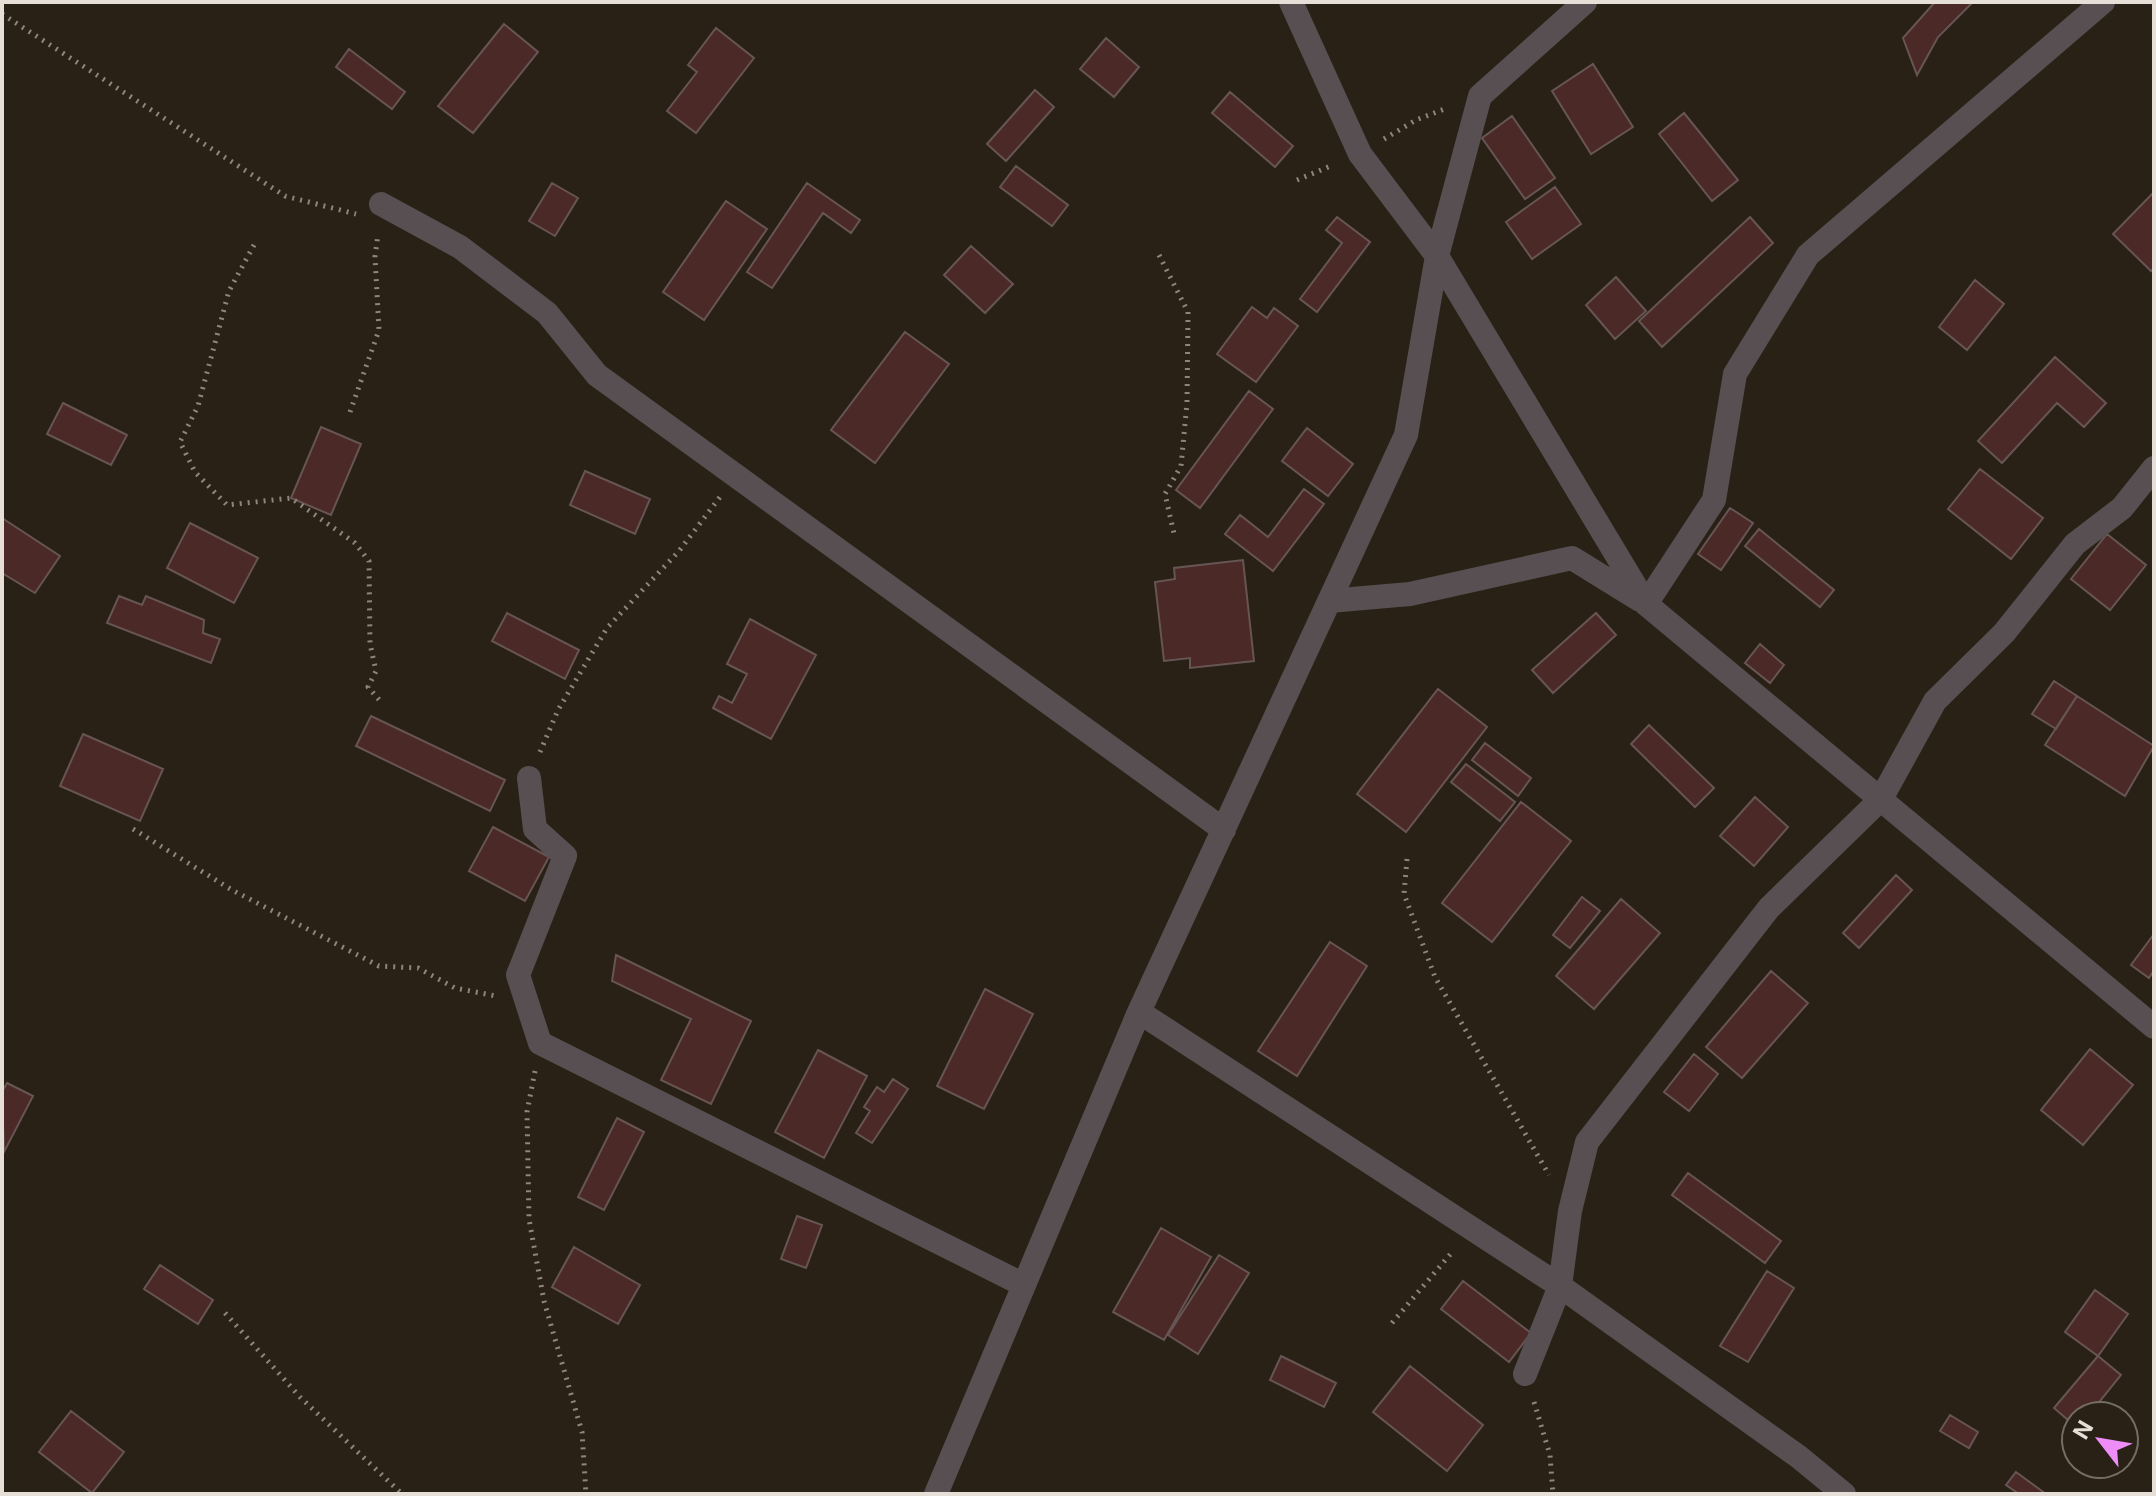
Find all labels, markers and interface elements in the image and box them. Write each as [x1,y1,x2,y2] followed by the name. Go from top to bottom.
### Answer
[2060,1400,2140,1480] north arrow
[2067,1416,2098,1444] text: N

